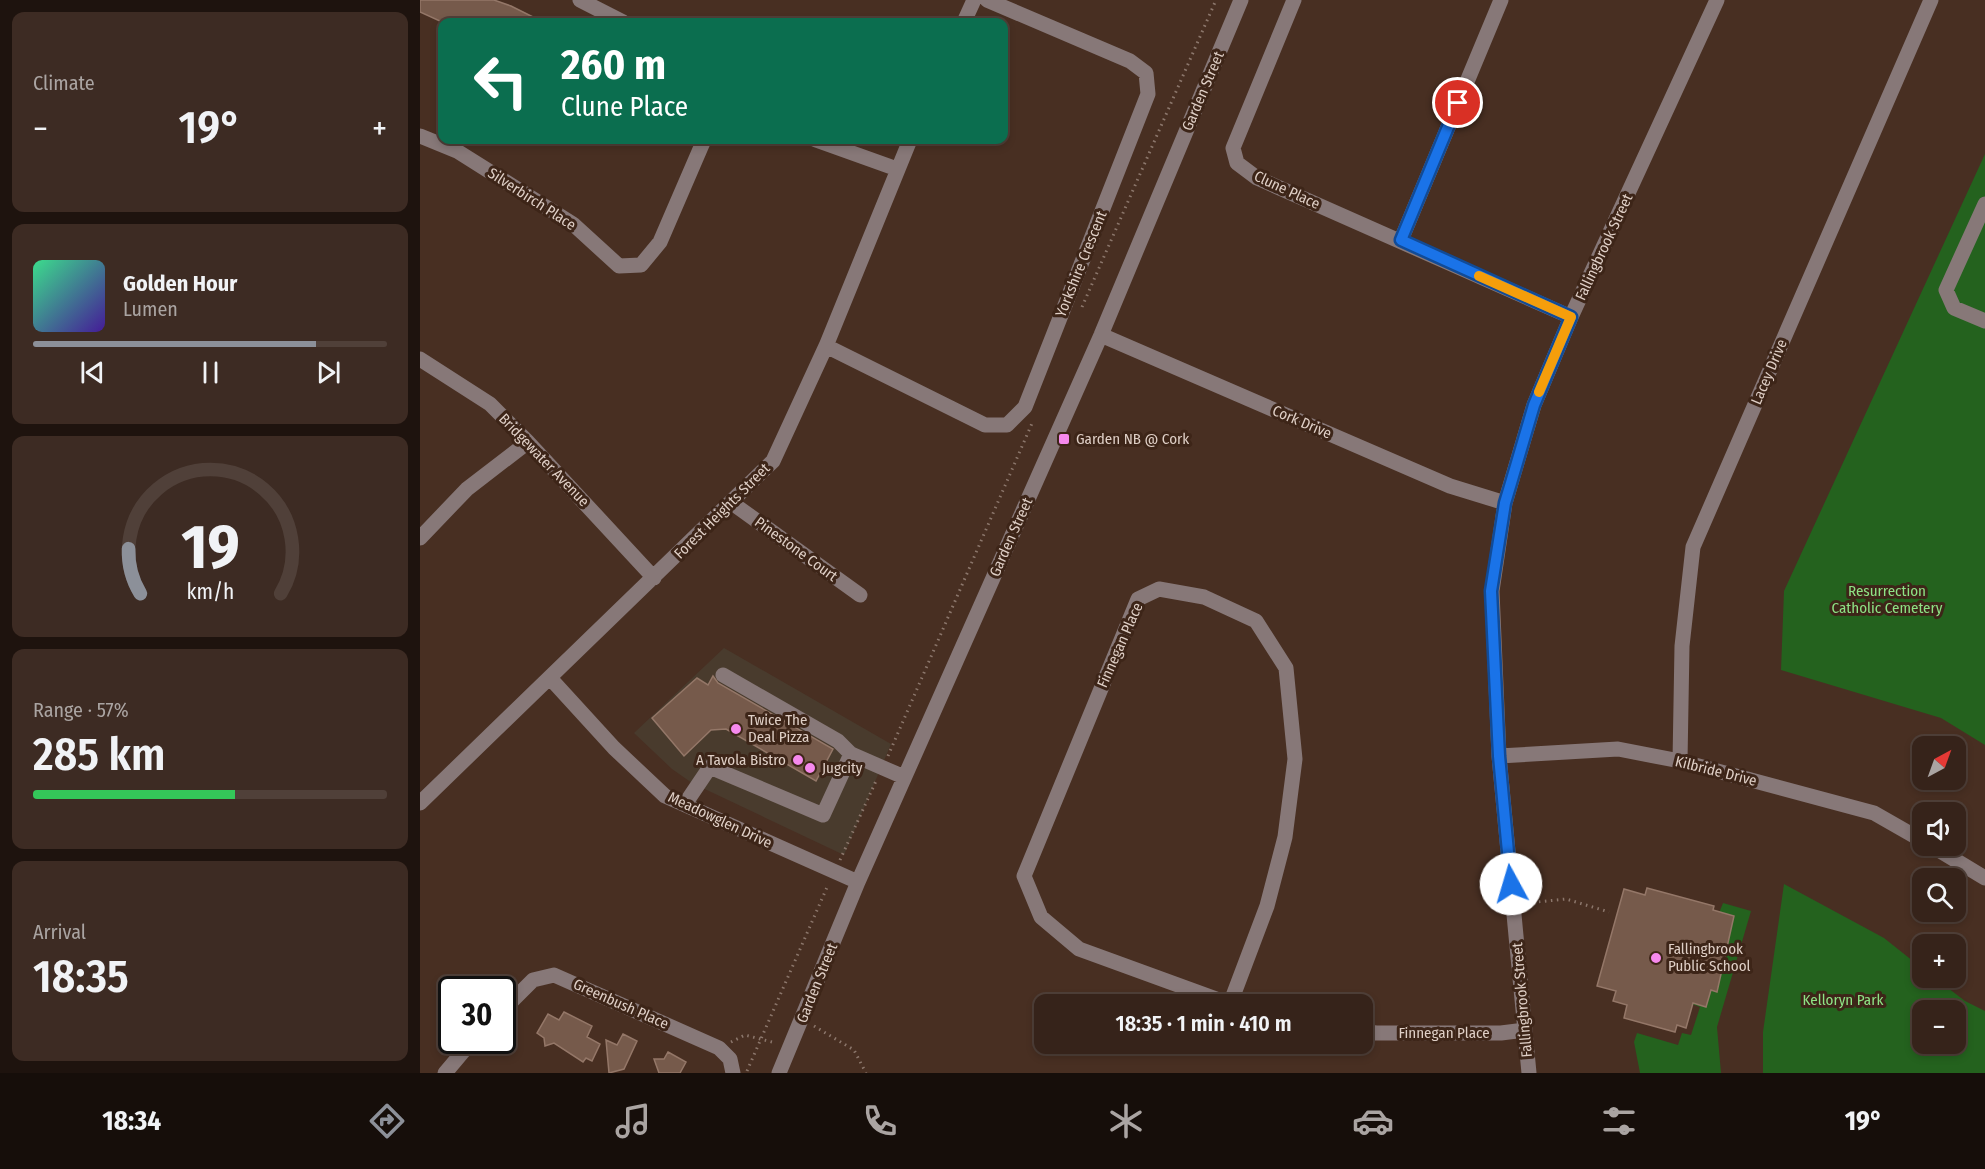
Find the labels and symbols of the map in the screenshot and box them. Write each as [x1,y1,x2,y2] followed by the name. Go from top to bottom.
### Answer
[1178,48,1228,133] street label: Garden Street
[1432,77,1483,128] pin
[485,164,579,234] street label: Silverbirch Place
[1251,167,1323,213] street label: Clune Place
[1571,191,1637,303] street label: Fallingbrook Street
[1052,208,1111,320] street label: Yorkshire Crescent
[1747,337,1791,407] street label: Lacey Drive
[1270,401,1334,443] street label: Cork Drive
[495,410,593,510] street label: Bridgewater Avenue
[1076,430,1189,448] place label: Garden NB @ Cork
[1057,432,1071,446] marker: Garden NB @ Cork
[670,459,774,563] street label: Forest Heights Street
[986,495,1036,579] street label: Garden Street
[751,513,841,585] street label: Pinestone Court
[1832,582,1943,617] park label: Resurrection Catholic Cemetery
[1093,600,1147,690] street label: Finnegan Place
[748,711,809,746] place label: Twice The Deal Pizza
[729,722,743,736] marker: Twice The Deal Pizza
[1912,736,1966,790] north arrow
[696,751,786,769] place label: A Tavola Bistro
[1673,752,1759,790] street label: Kilbride Drive
[791,753,805,767] marker: A Tavola Bistro
[822,759,863,777] place label: Jugcity
[803,761,817,775] marker: Jugcity
[665,788,775,852] street label: Meadowglen Drive
[1479,852,1543,916] position arrow
[793,940,841,1026] street label: Garden Street
[1668,940,1751,975] place label: Fallingbrook Public School
[1508,942,1536,1058] street label: Fallingbrook Street
[1649,951,1663,965] marker: Fallingbrook Public School
[571,975,671,1033] street label: Greenbush Place
[438,976,516,1054] speed limit sign: 30
[1803,991,1883,1009] park label: Kelloryn Park
[1398,1024,1490,1042] street label: Finnegan Place

